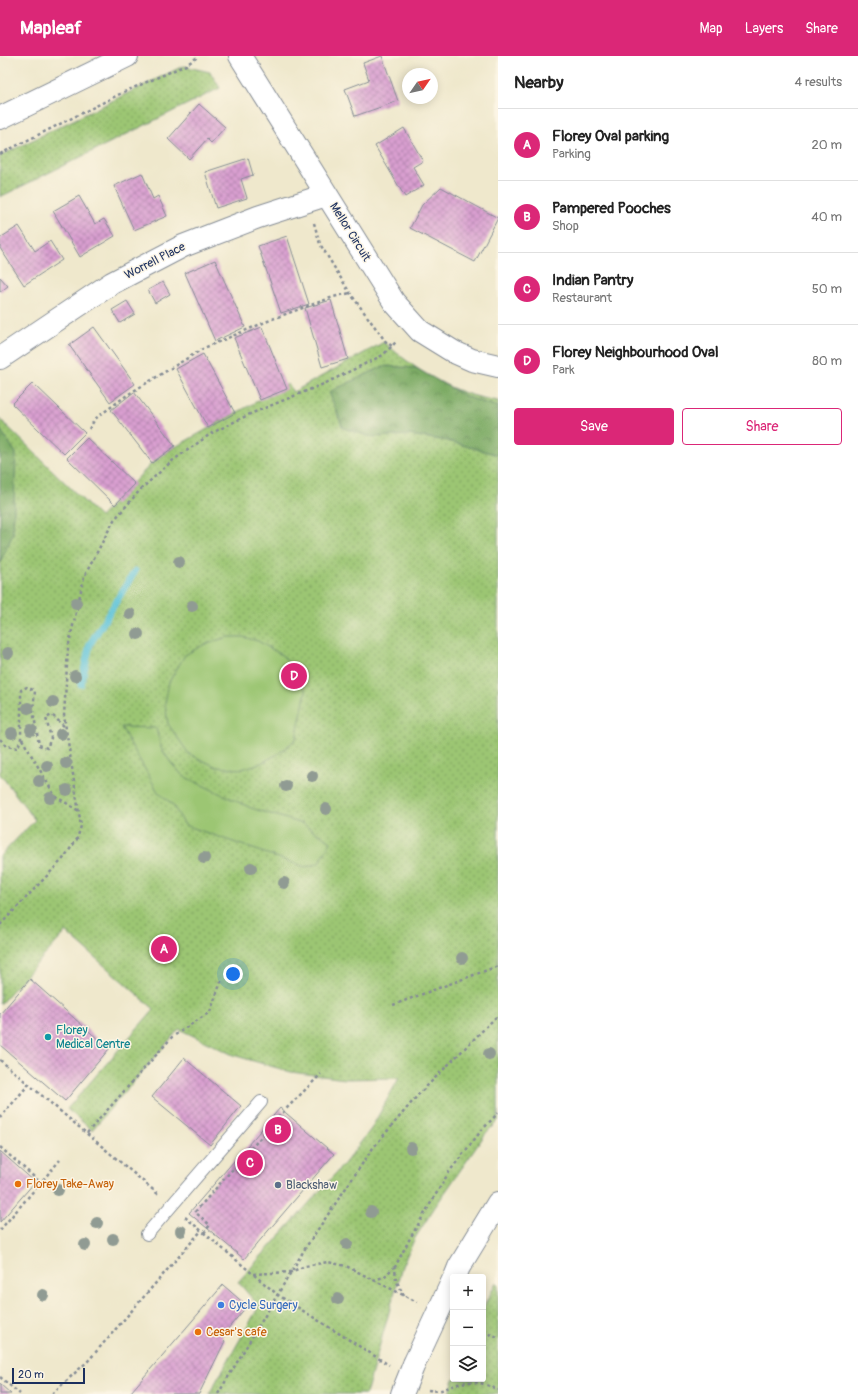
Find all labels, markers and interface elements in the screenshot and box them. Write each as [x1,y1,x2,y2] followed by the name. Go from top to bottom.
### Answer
[20,16,82,40] text: Mapleaf
[700,20,723,37] text: Map
[745,20,783,37] text: Layers
[805,20,838,37] text: Share
[402,68,438,104] north arrow
[514,72,563,93] text: Nearby
[795,74,842,90] text: 4 results
[552,127,669,146] text: Florey Oval parking
[523,137,531,153] text: A
[811,137,842,153] text: 20 m
[552,146,591,162] text: Parking
[552,199,671,218] text: Pampered Pooches
[326,200,374,264] street label: Mellor Circuit
[523,209,531,225] text: B
[811,209,842,225] text: 40 m
[552,218,579,234] text: Shop
[122,239,188,283] street label: Worrell Place
[552,271,633,290] text: Indian Pantry
[523,281,531,297] text: C
[812,281,842,297] text: 50 m
[552,290,612,306] text: Restaurant
[552,343,719,362] text: Florey Neighbourhood Oval
[523,353,531,369] text: D
[812,353,842,369] text: 80 m
[552,362,575,378] text: Park
[514,408,674,445] button: Save
[682,408,842,445] button: Share
[281,661,307,691] pin: D
[151,934,177,964] pin: A
[223,964,243,984] your location
[56,1023,130,1052] place label: Florey Medical Centre
[43,1032,53,1042] marker: Florey Medical Centre
[265,1115,291,1145] pin: B
[237,1148,263,1178] pin: C
[26,1177,114,1192] place label: Florey Take-Away
[286,1178,337,1193] place label: Blackshaw
[13,1179,23,1189] marker: Florey Take-Away
[273,1180,283,1190] marker: Blackshaw
[450,1274,486,1382] map controls
[450,1274,486,1310] button: +
[229,1298,298,1313] place label: Cycle Surgery
[216,1300,226,1310] marker: Cycle Surgery
[450,1310,486,1346] button: −
[206,1325,267,1340] place label: Cesar's cafe
[193,1327,203,1337] marker: Cesar's cafe
[450,1346,486,1382] button: layers
[12,1366,85,1385] scale bar
[18,1368,44,1381] text: 20 m

